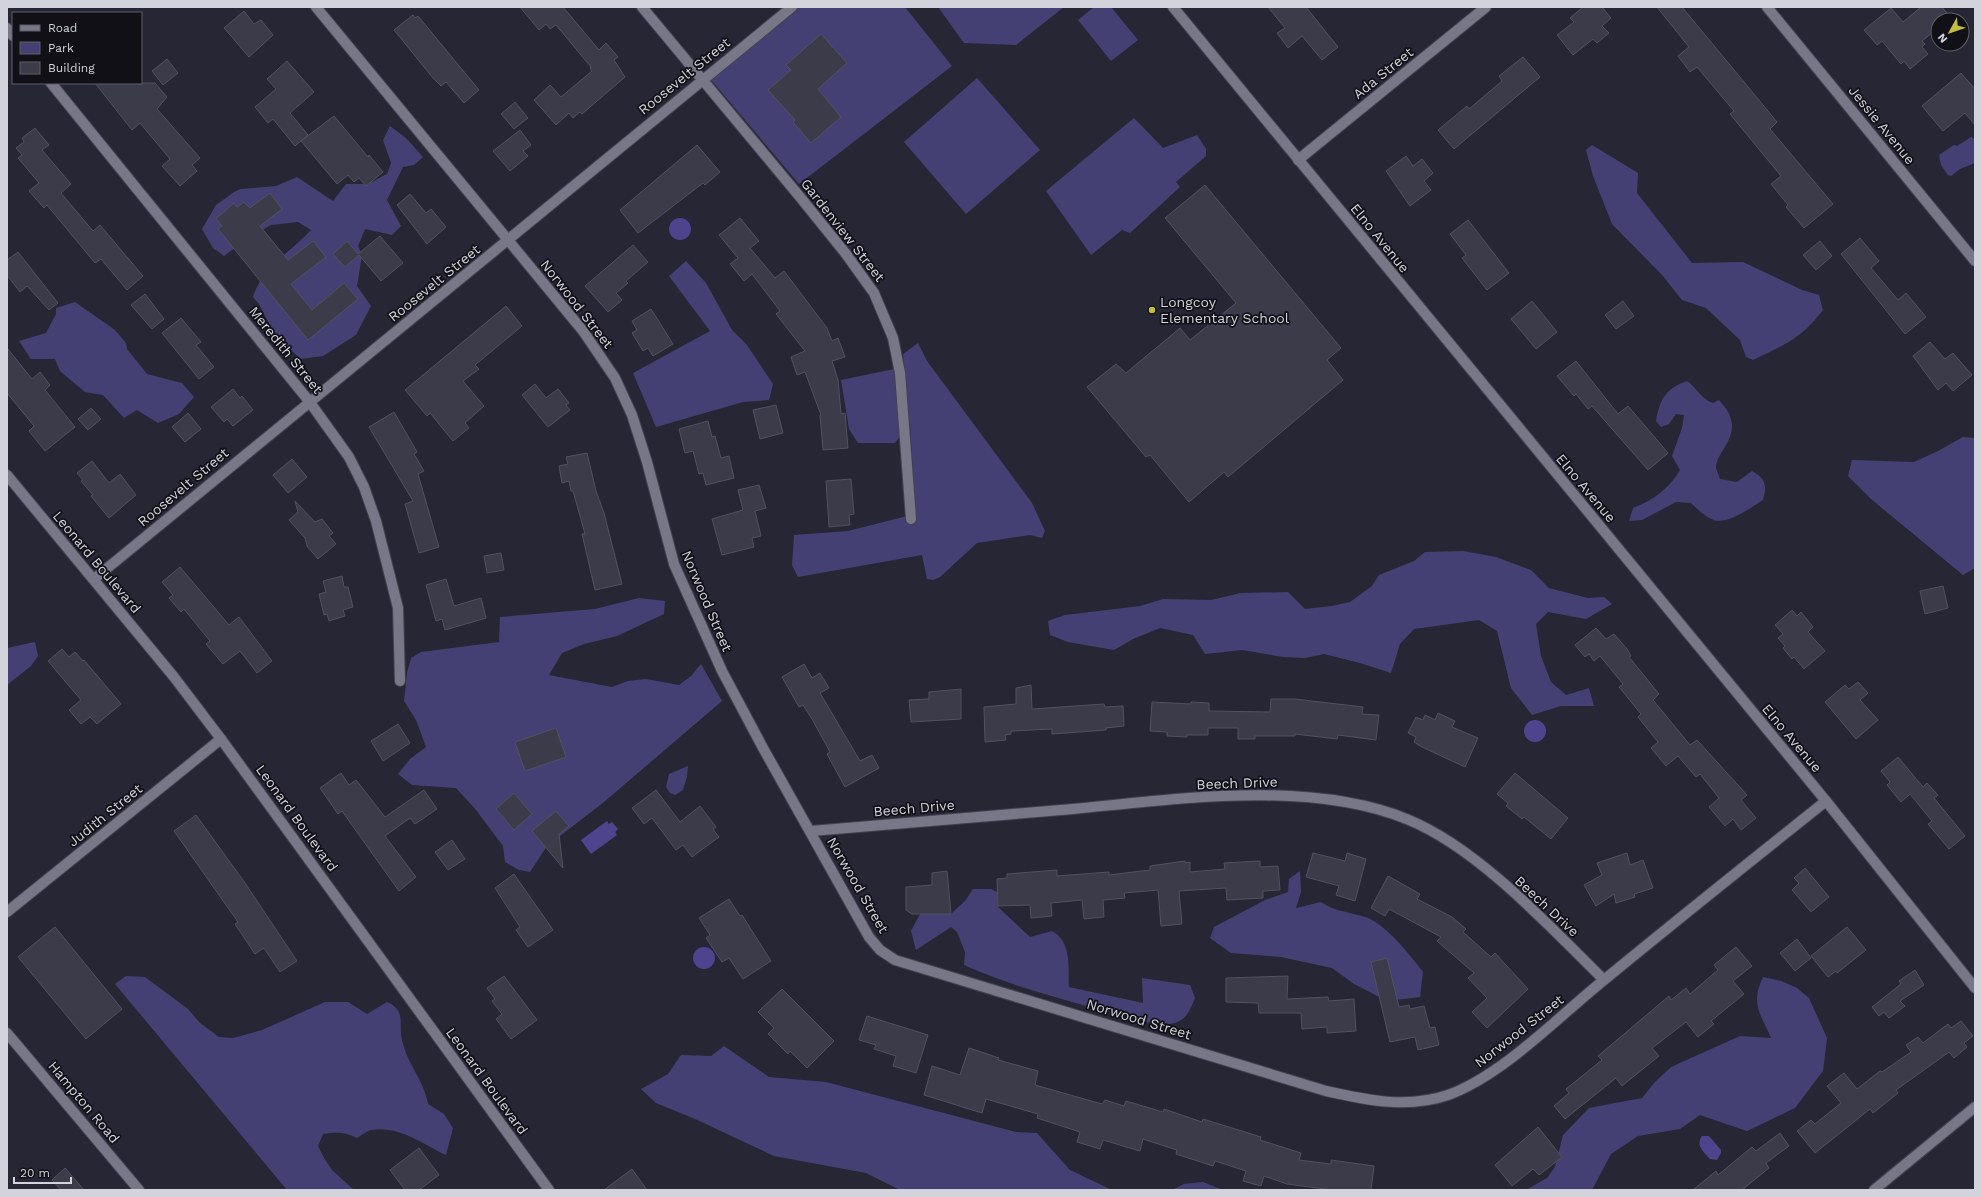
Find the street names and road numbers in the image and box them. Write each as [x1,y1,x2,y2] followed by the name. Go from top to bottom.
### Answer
[635,34,733,118] street label: Roosevelt Street
[1350,44,1416,102] street label: Ada Street
[1846,83,1918,167] street label: Jessie Avenue
[798,175,888,285] street label: Gardenview Street
[1347,200,1413,276] street label: Elno Avenue
[385,241,483,325] street label: Roosevelt Street
[537,256,617,352] street label: Norwood Street
[246,303,326,397] street label: Meredith Street
[134,444,232,530] street label: Roosevelt Street
[1553,451,1619,525] street label: Elno Avenue
[50,508,144,616] street label: Leonard Boulevard
[678,548,736,654] street label: Norwood Street
[1759,701,1825,775] street label: Elno Avenue
[253,762,341,874] street label: Leonard Boulevard
[1196,774,1278,792] street label: Beech Drive
[65,780,145,850] street label: Judith Street
[873,796,955,820] street label: Beech Drive
[824,834,892,936] street label: Norwood Street
[1512,872,1582,940] street label: Beech Drive
[1471,991,1567,1071] street label: Norwood Street
[1085,996,1193,1043] street label: Norwood Street
[443,1025,531,1137] street label: Leonard Boulevard
[45,1058,123,1146] street label: Hampton Road

